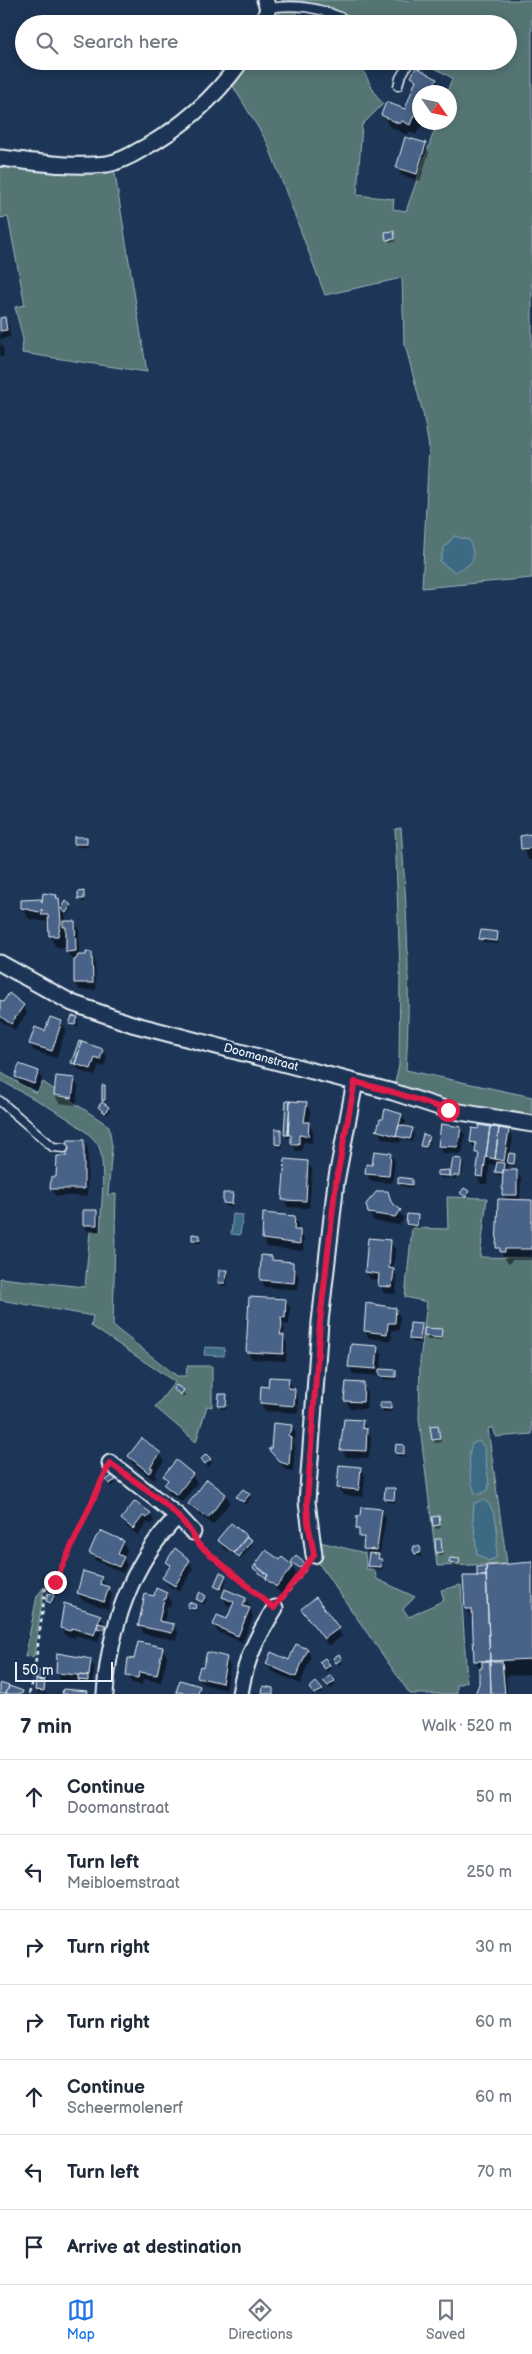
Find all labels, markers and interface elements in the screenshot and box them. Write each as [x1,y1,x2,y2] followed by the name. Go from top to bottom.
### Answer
[15,15,517,70] search box
[33,29,61,57] icon: search
[73,31,178,54] text: Search here
[412,85,457,130] north arrow
[222,1040,300,1075] street label: Doomanstraat
[437,1099,460,1122] route start
[44,1571,67,1594] route end
[15,1659,112,1682] scale bar
[22,1662,54,1679] text: 50 m
[20,1714,72,1739] text: 7 min
[422,1717,512,1736] text: Walk · 520 m
[67,1776,145,1799] text: Continue
[20,1783,48,1811] icon: ahead
[476,1788,512,1807] text: 50 m
[67,1799,169,1818] text: Doomanstraat
[67,1851,139,1874] text: Turn left
[20,1858,48,1886] icon: left
[466,1863,512,1882] text: 250 m
[67,1874,180,1893] text: Meibloemstraat
[20,1933,48,1961] icon: right
[67,1936,150,1959] text: Turn right
[475,1938,512,1957] text: 30 m
[20,2008,48,2036] icon: right
[67,2011,150,2034] text: Turn right
[475,2013,512,2032] text: 60 m
[67,2076,145,2099] text: Continue
[20,2083,48,2111] icon: ahead
[475,2088,512,2107] text: 60 m
[67,2099,183,2118] text: Scheermolenerf
[20,2158,48,2186] icon: left
[67,2161,139,2184] text: Turn left
[477,2163,512,2182] text: 70 m
[20,2233,48,2261] icon: arrive
[67,2236,242,2259] text: Arrive at destination
[67,2296,95,2343] tab: Map
[228,2296,293,2343] tab: Directions
[426,2296,465,2343] tab: Saved

